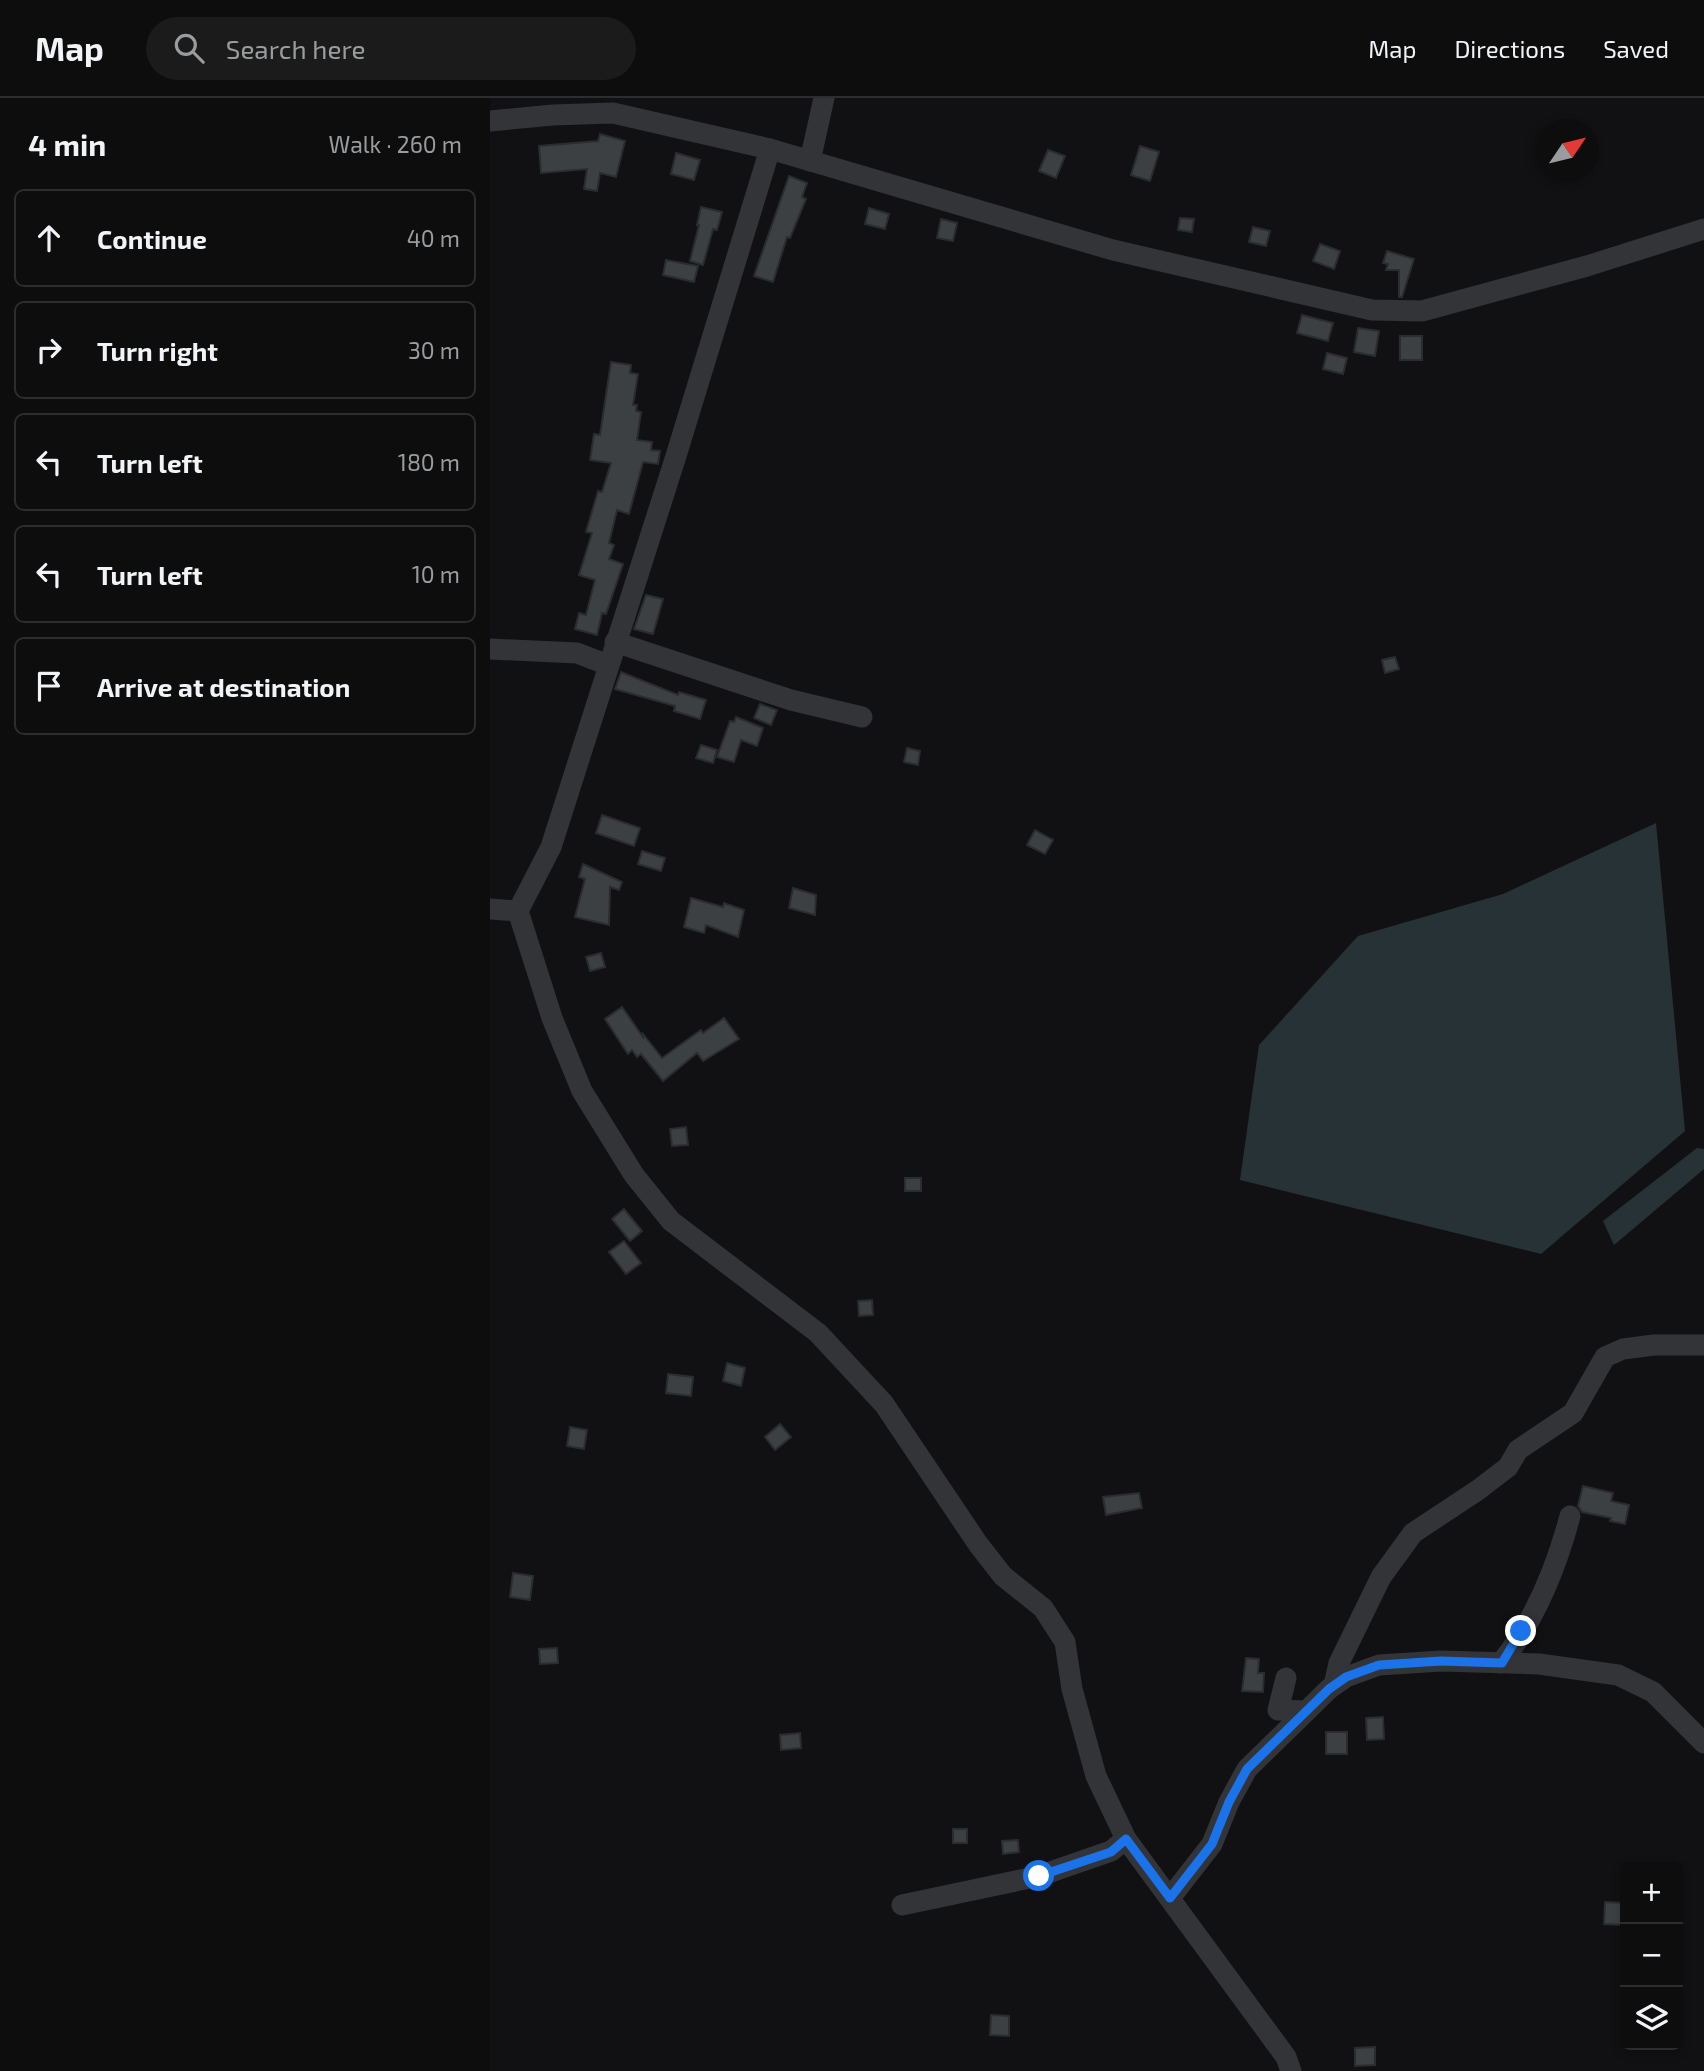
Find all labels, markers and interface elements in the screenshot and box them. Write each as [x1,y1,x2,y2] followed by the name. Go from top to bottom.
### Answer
[146,17,636,80] search box
[35,28,104,68] text: Map
[170,29,208,67] icon: search
[226,33,365,64] text: Search here
[1368,34,1416,63] text: Map
[1454,34,1565,63] text: Directions
[1603,34,1669,63] text: Saved
[1536,119,1599,182] north arrow
[28,126,106,162] text: 4 min
[329,130,462,158] text: Walk · 260 m
[30,219,68,257] icon: ahead
[97,223,207,254] text: Continue
[407,224,460,252] text: 40 m
[30,331,68,369] icon: right
[97,335,218,366] text: Turn right
[408,336,460,364] text: 30 m
[30,443,68,481] icon: left
[97,447,203,478] text: Turn left
[398,448,460,476] text: 180 m
[30,555,68,593] icon: left
[97,559,203,590] text: Turn left
[412,560,460,588] text: 10 m
[30,667,68,705] icon: arrive
[97,671,350,702] text: Arrive at destination
[1505,1615,1536,1646] route end
[1023,1860,1054,1891] route start
[1620,1861,1683,2050] map controls
[1620,1861,1683,1924] button: +
[1620,1924,1683,1987] button: −
[1620,1987,1683,2050] button: layers

